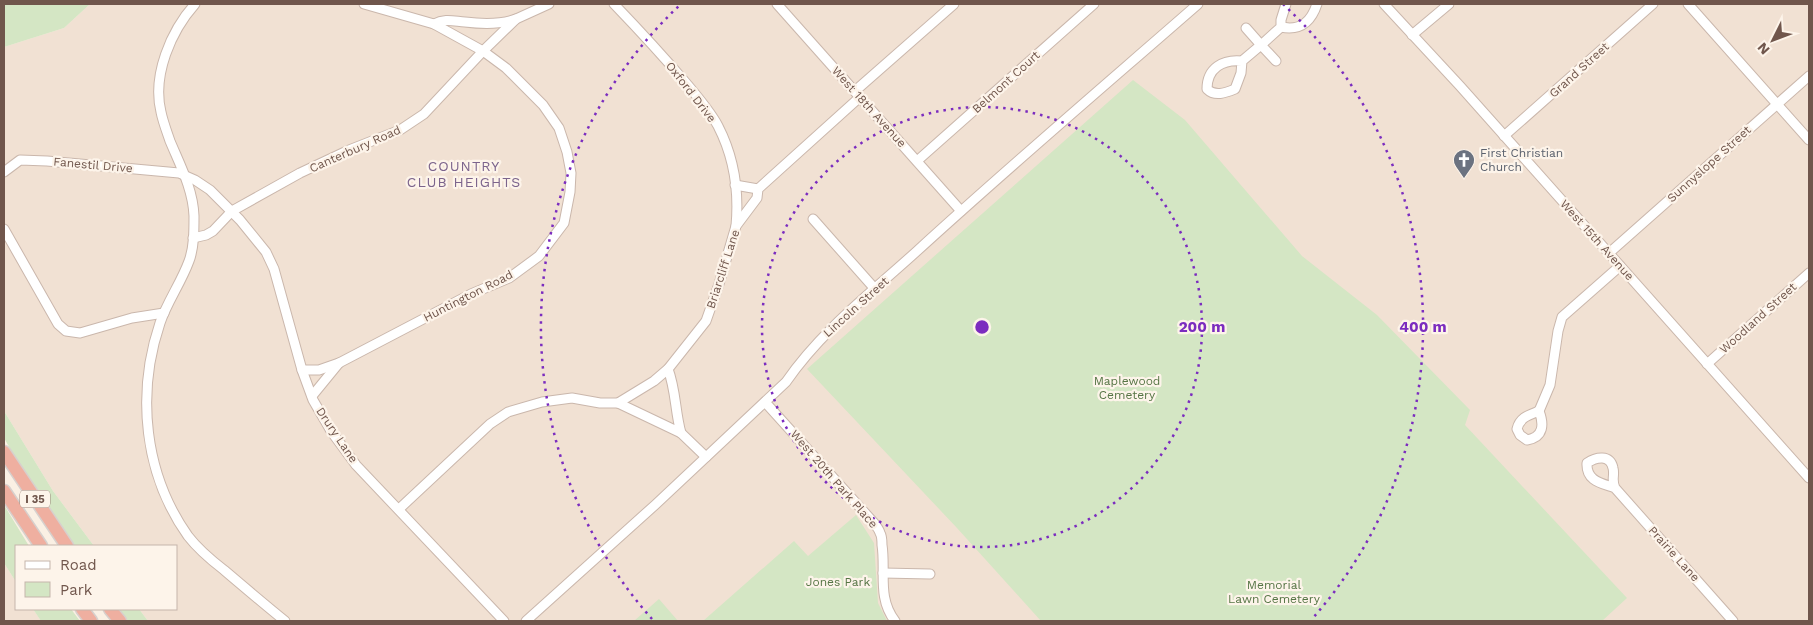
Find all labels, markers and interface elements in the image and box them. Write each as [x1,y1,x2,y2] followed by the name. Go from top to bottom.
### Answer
[1748,15,1798,65] north arrow
[1754,39,1773,58] text: N
[1546,40,1612,100] street label: Grand Street
[969,48,1043,116] street label: Belmont Court
[663,59,719,125] street label: Oxford Drive
[829,64,909,150] street label: West 18th Avenue
[307,123,403,175] street label: Canterbury Road
[1664,123,1754,205] street label: Sunnyslope Street
[1480,146,1563,174] place label: First Christian Church
[1452,148,1476,179] church icon: First Christian Church
[53,155,133,175] street label: Fanestil Drive
[407,158,521,190] district label: COUNTRY CLUB HEIGHTS
[1557,197,1637,283] street label: West 15th Avenue
[704,228,742,310] street label: Briarcliff Lane
[421,267,515,325] street label: Huntington Road
[820,274,892,340] street label: Lincoln Street
[1717,280,1799,356] street label: Woodland Street
[973,318,991,336] centre of rings
[1179,318,1225,336] text: 200 m
[1399,318,1447,336] text: 400 m
[1094,374,1160,402] park label: Maplewood Cemetery
[313,405,361,466] street label: Drury Lane
[788,427,881,531] street label: West 20th Park Place
[20,490,50,508] road number: I 35
[1646,524,1702,585] street label: Prairie Lane
[15,545,178,610] legend
[60,556,97,574] text: Road
[806,575,870,589] park label: Jones Park
[1228,578,1321,606] park label: Memorial Lawn Cemetery
[60,581,93,599] text: Park

